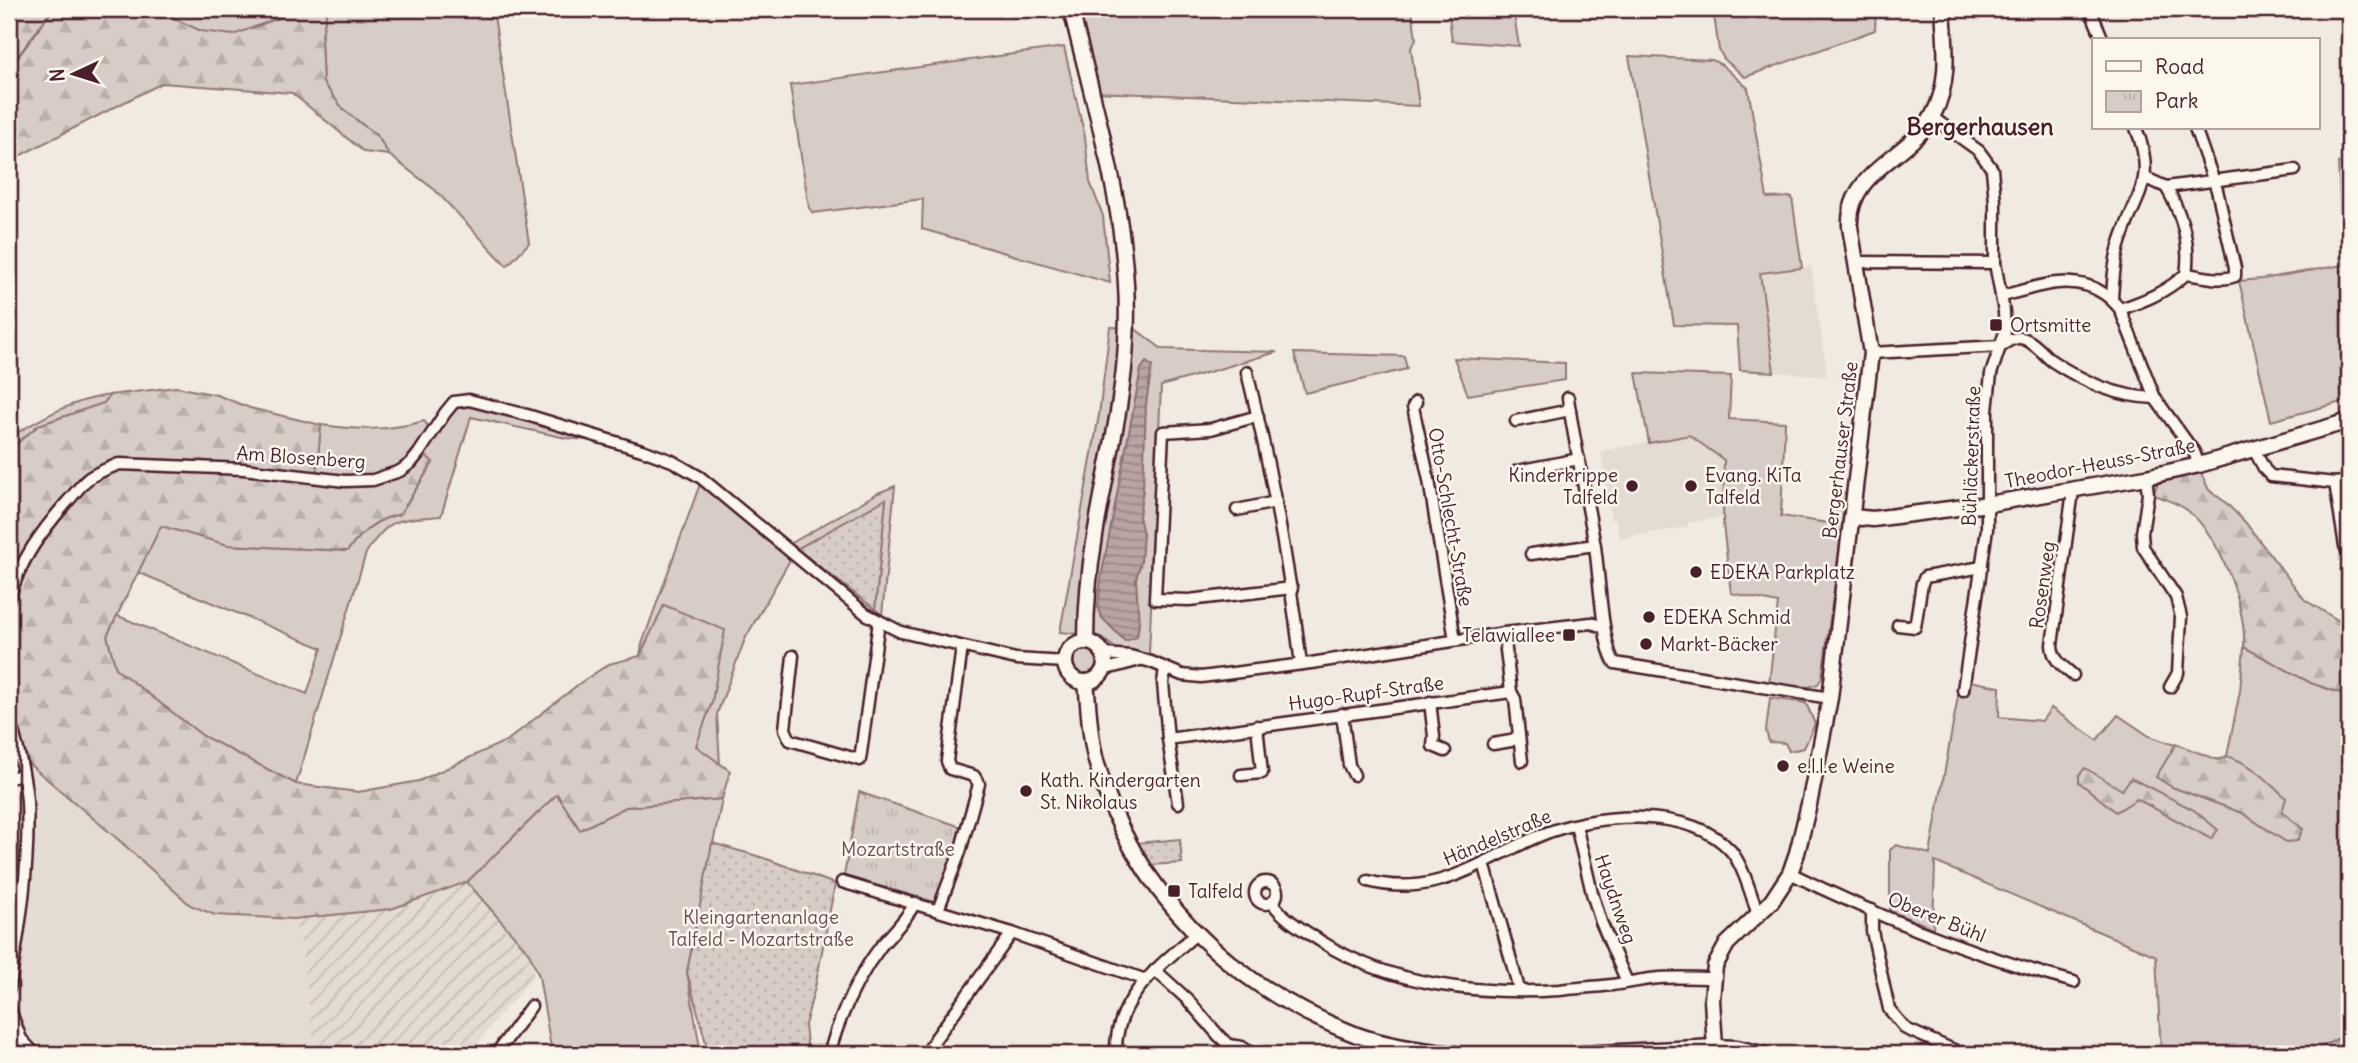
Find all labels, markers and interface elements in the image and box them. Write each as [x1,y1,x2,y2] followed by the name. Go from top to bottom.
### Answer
[38,38,108,108] north arrow
[2092,38,2320,130] legend
[2155,53,2204,80] text: Road
[45,68,69,83] text: N
[2155,87,2198,114] text: Park
[1906,112,2054,141] district label: Bergerhausen
[2010,313,2091,337] place label: Ortsmitte
[1988,317,2004,333] marker: Ortsmitte
[1817,360,1863,540] street label: Bergerhauser Straße
[1957,385,1985,527] street label: Bühläckerstraße
[1423,426,1479,608] street label: Otto-Schlecht-Straße
[2003,433,2197,493] street label: Theodor-Heuss-Straße
[236,441,366,473] street label: Am Blosenberg
[1508,463,1618,509] place label: Kinderkrippe Talfeld
[1705,463,1802,509] place label: Evang. KiTa Talfeld
[1624,478,1640,494] marker: Kinderkrippe Talfeld
[1683,478,1699,494] marker: Evang. KiTa Talfeld
[2024,540,2060,630] street label: Rosenweg
[1710,560,1855,584] place label: EDEKA Parkplatz
[1688,564,1704,580] marker: EDEKA Parkplatz
[1663,605,1791,629] place label: EDEKA Schmid
[1641,609,1657,625] marker: EDEKA Schmid
[1462,623,1555,647] place label: Telawiallee
[1561,627,1577,643] marker: Telawiallee
[1660,632,1778,656] place label: Markt-Bäcker
[1638,636,1654,652] marker: Markt-Bäcker
[1287,670,1445,716] street label: Hugo-Rupf-Straße
[1797,754,1895,778] place label: e.l.l.e Weine
[1775,758,1791,774] marker: e.l.l.e Weine
[1040,768,1201,814] place label: Kath. Kindergarten St. Nikolaus
[1018,783,1034,799] marker: Kath. Kindergarten St. Nikolaus
[1439,803,1555,871] street label: Händelstraße
[841,837,955,861] park label: Mozartstraße
[1590,851,1642,947] street label: Haydnweg
[1188,879,1243,903] place label: Talfeld
[1166,883,1182,899] marker: Talfeld
[1884,886,1990,948] street label: Oberer Bühl
[668,905,854,951] park label: Kleingartenanlage Talfeld - Mozartstraße

